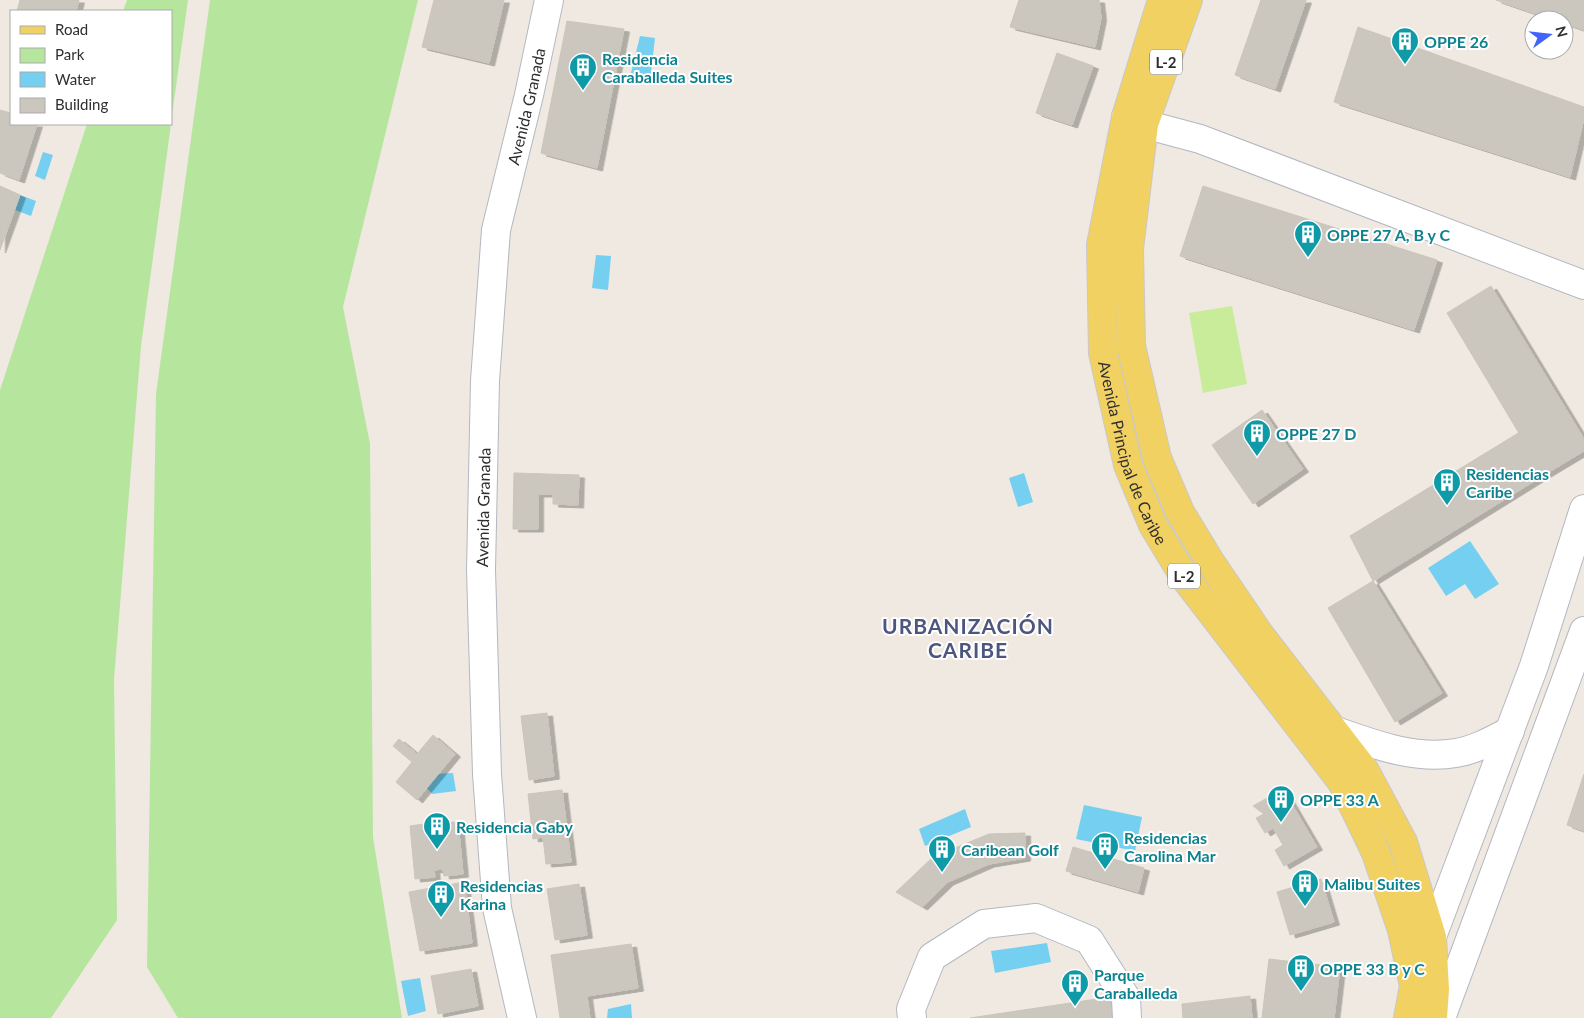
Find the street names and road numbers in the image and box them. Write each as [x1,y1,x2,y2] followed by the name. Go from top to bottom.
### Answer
[503,46,548,167] street label: Avenida Granada
[1150,50,1182,74] road number: L-2
[1095,359,1172,547] street label: Avenida Principal de Caribe
[472,447,493,567] street label: Avenida Granada
[1168,564,1200,588] road number: L-2

